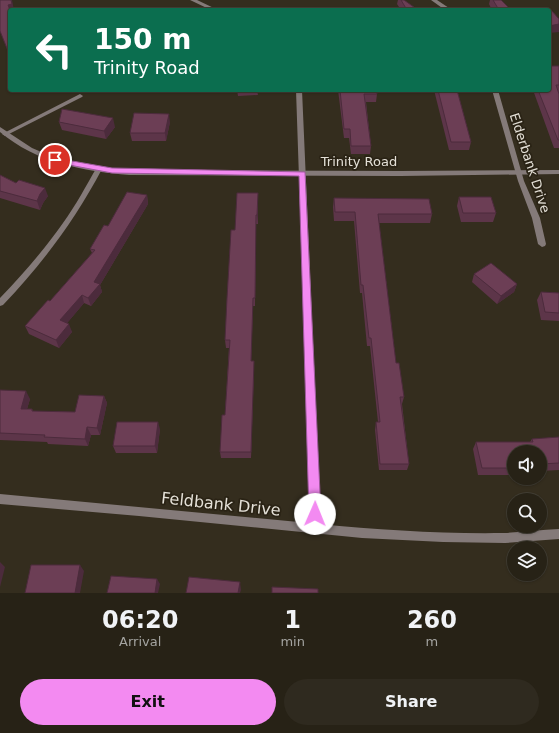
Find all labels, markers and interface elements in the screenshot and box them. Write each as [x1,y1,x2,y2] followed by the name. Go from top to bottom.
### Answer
[94,23,191,56] text: 150 m
[28,24,80,76] icon: left
[94,57,200,78] text: Trinity Road
[507,111,553,215] street label: Elderbank Drive
[38,143,72,177] pin
[44,149,66,171] icon: arrive
[320,154,397,169] street label: Trinity Road
[507,445,547,581] map controls
[507,445,547,485] button: sound
[160,488,282,520] street label: Feldbank Drive
[294,493,336,535] position arrow
[507,493,547,533] button: search
[507,541,547,581] button: layers
[102,606,178,634] text: 06:20
[284,606,301,634] text: 1
[407,606,457,634] text: 260
[119,634,161,649] text: Arrival
[280,634,305,649] text: min
[426,634,438,649] text: m
[20,679,276,725] button: Exit
[284,679,539,725] button: Share

